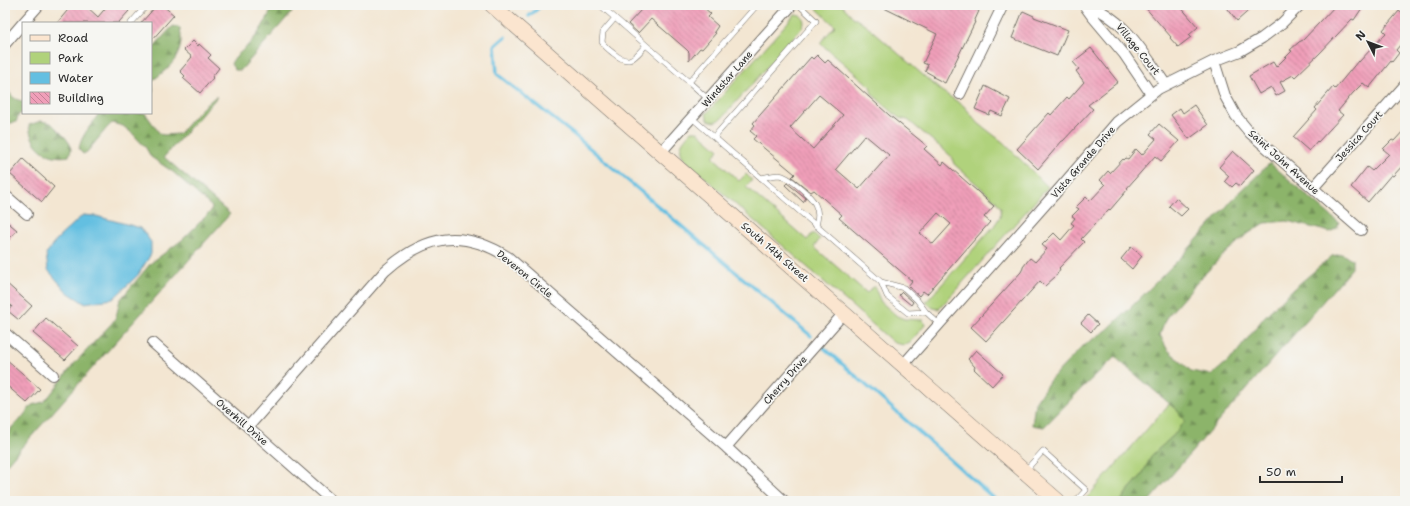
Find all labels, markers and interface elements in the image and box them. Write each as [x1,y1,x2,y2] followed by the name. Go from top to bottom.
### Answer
[1113,20,1163,78] street label: Village Court
[22,22,152,114] legend
[1348,22,1388,62] north arrow
[1352,27,1370,44] text: N
[58,30,89,46] text: Road
[699,48,755,110] street label: Windstar Lane
[58,50,84,66] text: Park
[58,70,94,86] text: Water
[58,90,104,106] text: Building
[1333,108,1385,164] street label: Jessica Court
[1048,123,1118,201] street label: Vista Grande Drive
[1246,127,1322,197] street label: Saint John Avenue
[739,219,811,285] street label: South 14th Street
[494,247,556,301] street label: Deveron Circle
[760,353,810,407] street label: Cherry Drive
[213,396,271,448] street label: Overhill Drive
[1260,458,1342,484] scale bar
[1266,464,1296,480] text: 50 m

